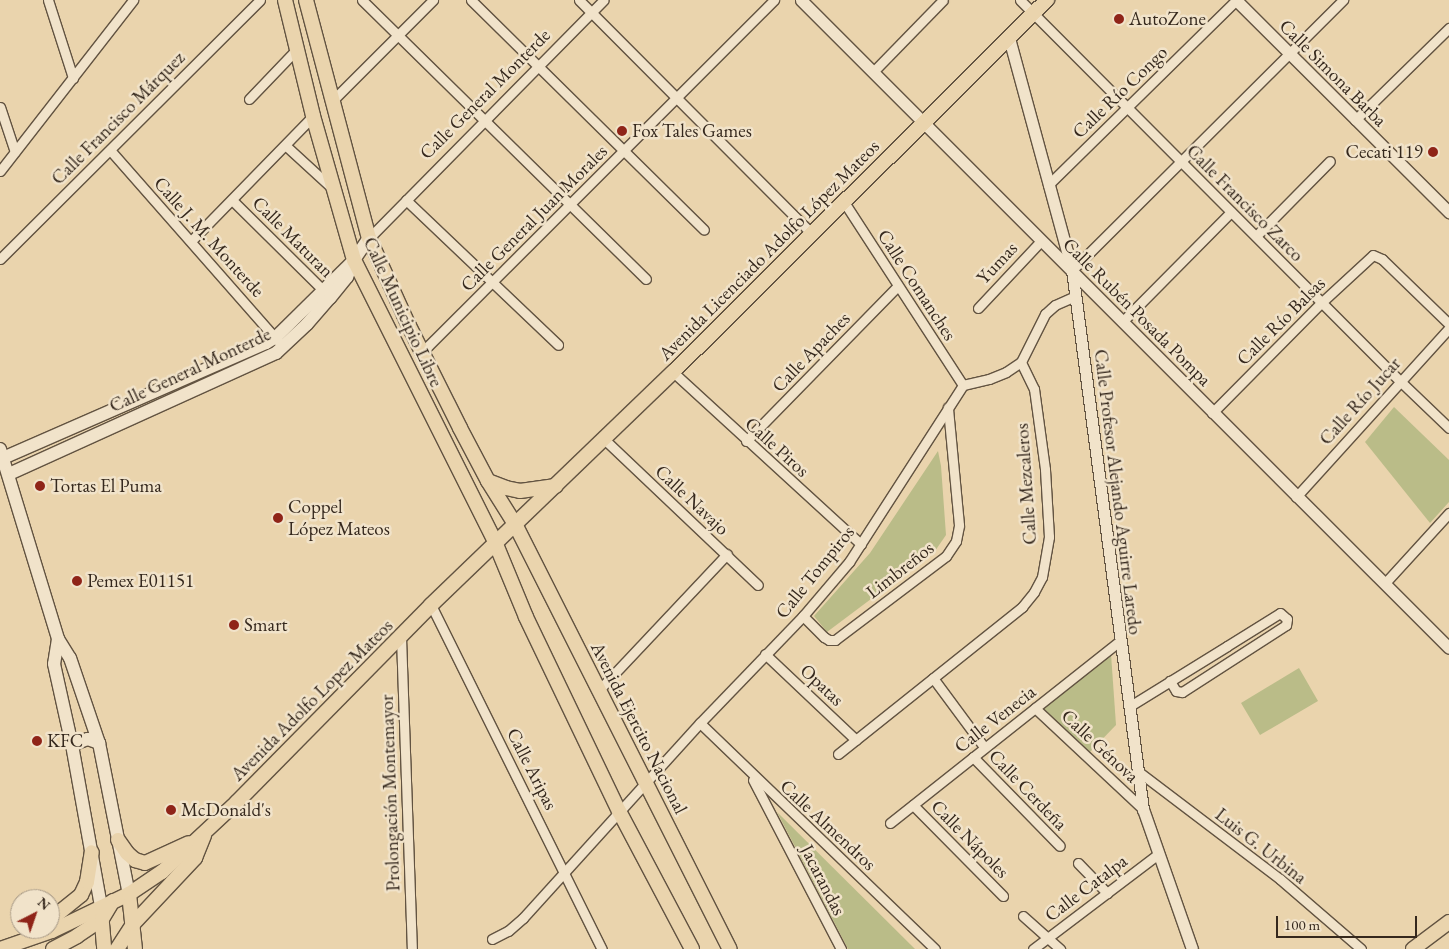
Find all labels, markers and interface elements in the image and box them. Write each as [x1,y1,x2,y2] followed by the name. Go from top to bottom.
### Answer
[1129,8,1206,30] place label: AutoZone
[1113,13,1125,25] marker: AutoZone
[1275,15,1391,131] street label: Calle Simona Barba
[415,24,555,164] street label: Calle General Monterde
[1068,41,1172,143] street label: Calle Río Congo
[47,47,189,189] street label: Calle Francisco Márquez
[632,120,752,142] place label: Fox Tales Games
[616,125,628,137] marker: Fox Tales Games
[654,135,884,365] street label: Avenida Licenciado Adolfo López Mateos
[456,140,612,296] street label: Calle General Juan Morales
[1182,140,1308,266] street label: Calle Francisco Zarco
[1345,141,1423,163] place label: Cecati 119
[1427,146,1439,158] marker: Cecati 119
[149,172,269,302] street label: Calle J. M. Monterde
[248,192,338,282] street label: Calle Maturan
[873,225,961,345] street label: Calle Comanches
[358,233,448,391] street label: Calle Municipio Libre
[1058,233,1216,391] street label: Calle Rubén Posada Pompa
[972,237,1022,289] street label: Yumas
[1232,272,1330,370] street label: Calle Río Balsas
[767,307,855,397] street label: Calle Apaches
[106,323,274,417] street label: Calle General Monterde
[1089,348,1147,636] street label: Calle Profesor Alejando Aguirre Laredo
[1315,352,1405,450] street label: Calle Río Jucar
[740,412,814,482] street label: Calle Piros
[1010,423,1042,545] street label: Calle Mezcaleros
[650,460,734,540] street label: Calle Navajo
[50,475,162,497] place label: Tortas El Puma
[34,480,46,492] marker: Tortas El Puma
[288,496,390,540] place label: Coppel López Mateos
[272,512,284,524] marker: Coppel López Mateos
[771,521,859,623] street label: Calle Tompiros
[862,536,938,604] street label: Limbreños
[87,570,194,592] place label: Pemex E01151
[71,575,83,587] marker: Pemex E01151
[226,614,398,786] street label: Avenida Adolfo Lopez Mateos
[244,614,288,636] place label: Smart
[228,619,240,631] marker: Smart
[586,638,692,818] street label: Avenida Ejercito Nacional
[795,659,849,711] street label: Opatas
[950,680,1040,758] street label: Calle Venecia
[375,694,405,892] street label: Prolongación Montemayor
[1057,704,1143,788] street label: Calle Génova
[502,724,562,814] street label: Calle Aripas
[47,730,83,752] place label: KFC
[31,735,43,747] marker: KFC
[984,745,1072,835] street label: Calle Cerdeña
[775,775,881,875] street label: Calle Almendros
[926,795,1014,883] street label: Calle Nápoles
[181,799,271,821] place label: McDonald's
[1211,803,1311,889] street label: Luis G. Urbina
[165,804,177,816] marker: McDonald's
[796,841,850,919] street label: Jacarandas
[1040,850,1132,926] street label: Calle Catalpa
[10,889,60,939] north arrow
[34,893,54,914] text: N
[1279,906,1420,938] scale bar
[1284,915,1320,934] text: 100 m

